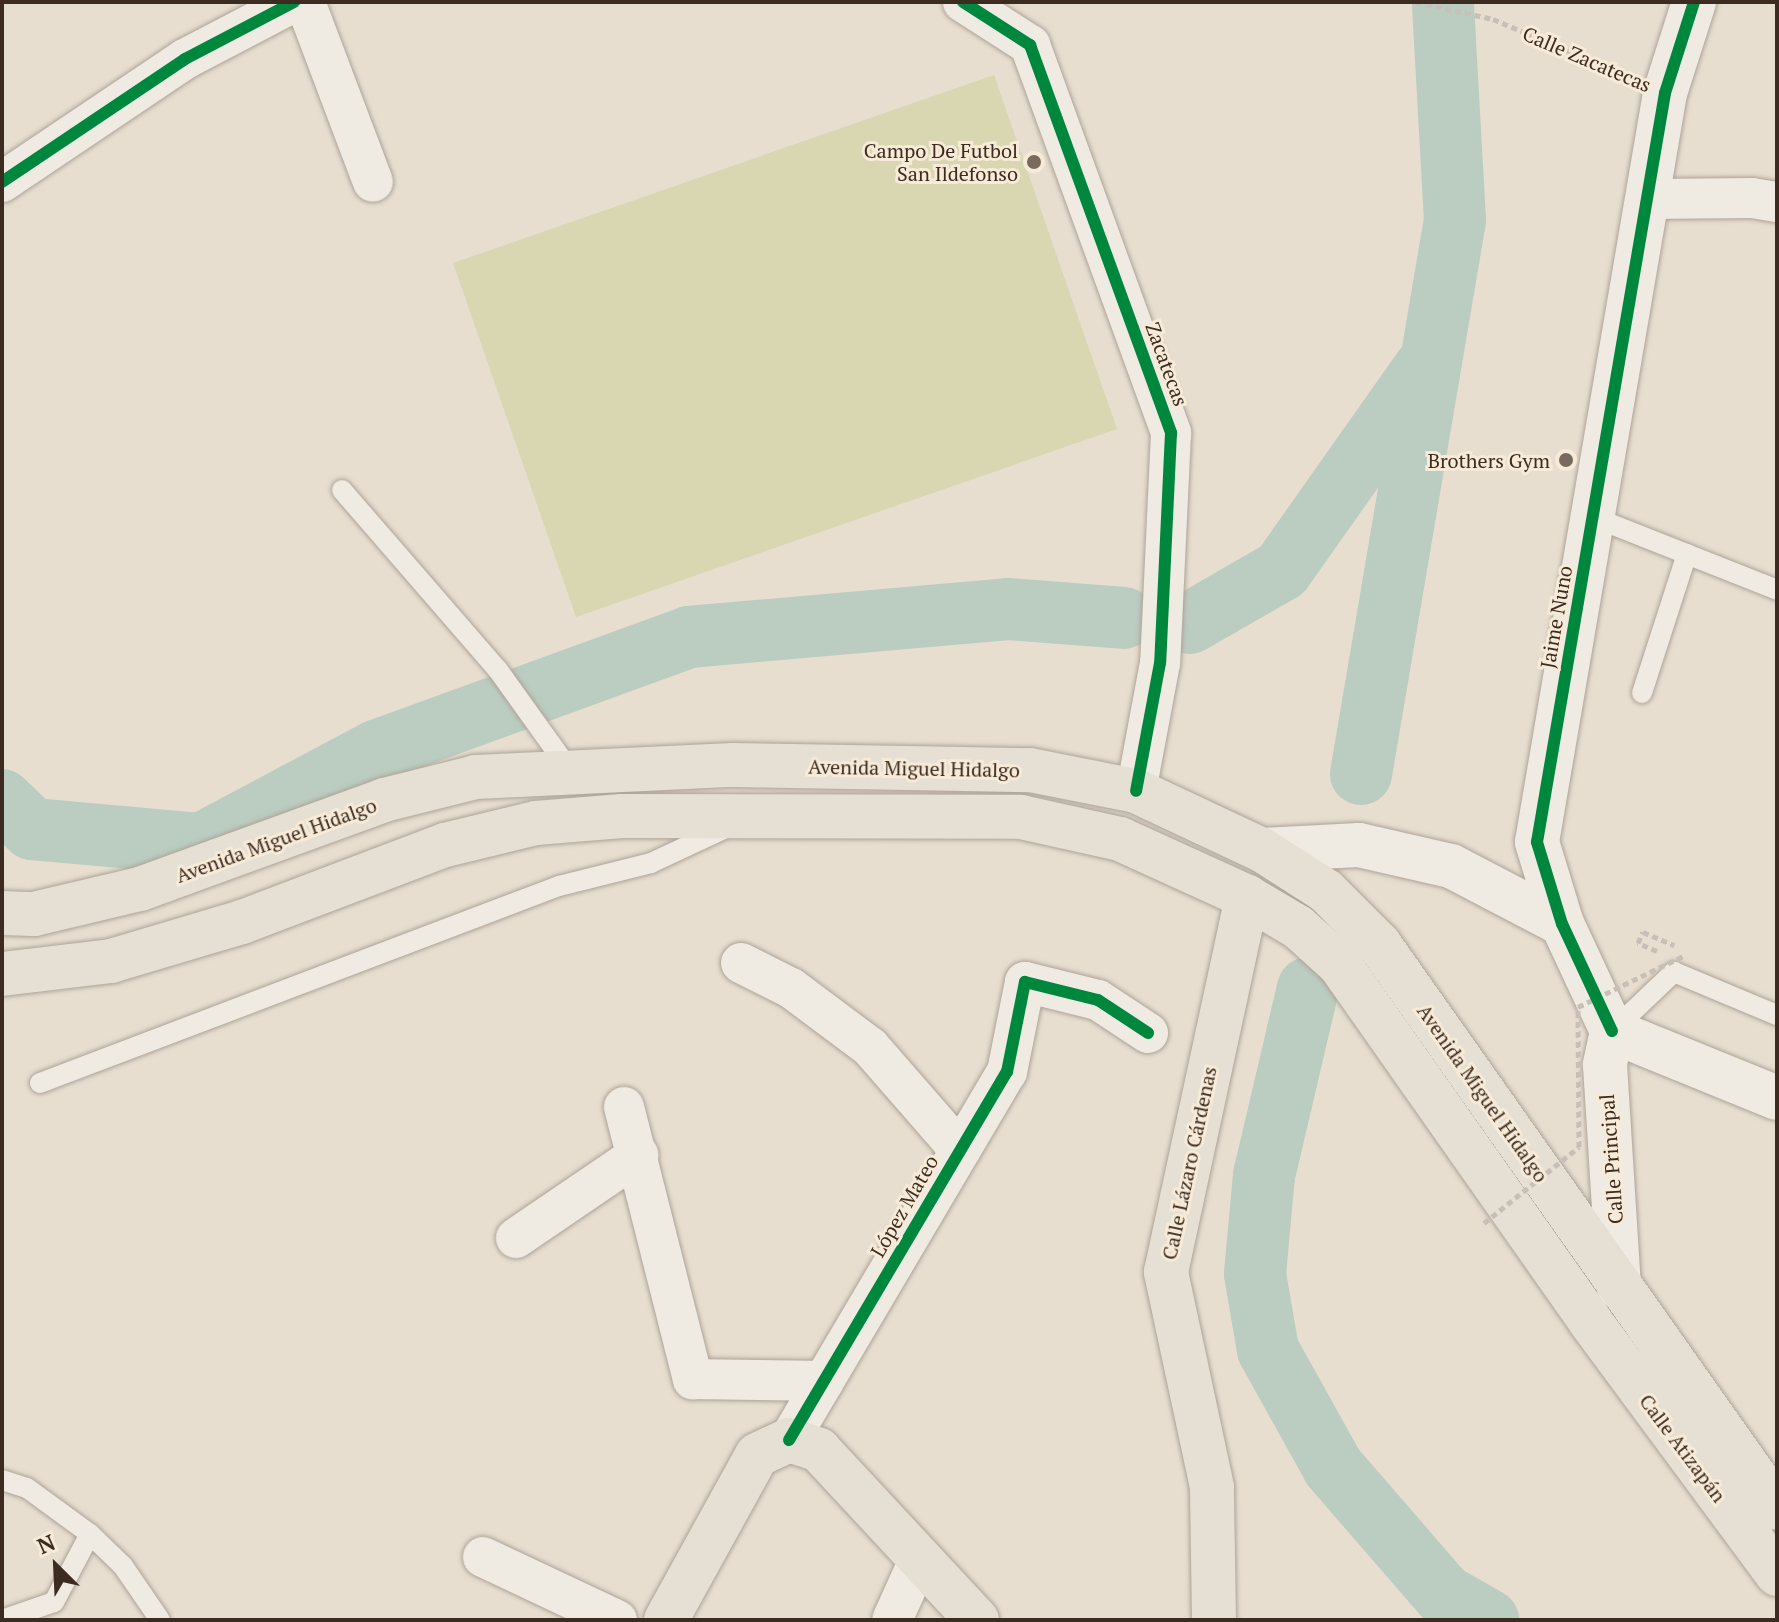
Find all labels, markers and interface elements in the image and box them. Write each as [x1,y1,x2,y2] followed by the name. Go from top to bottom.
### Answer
[1519,21,1655,97] street label: Calle Zacatecas
[864,138,1018,185] place label: Campo De Futbol San Ildefonso
[1025,153,1043,171] marker: Campo De Futbol San Ildefonso
[1141,319,1193,409] street label: Zacatecas
[1428,448,1550,472] place label: Brothers Gym
[1557,451,1575,469] marker: Brothers Gym
[1535,564,1577,670] street label: Jaime Nuno
[808,754,1020,782] street label: Avenida Miguel Hidalgo
[172,793,380,887] street label: Avenida Miguel Hidalgo
[1412,999,1554,1187] street label: Avenida Miguel Hidalgo
[1157,1064,1221,1262] street label: Calle Lázaro Cárdenas
[1594,1093,1628,1225] street label: Calle Principal
[865,1151,943,1261] street label: López Mateo
[1635,1389,1731,1507] street label: Calle Atizapán
[16,1526,96,1606] north arrow
[33,1527,60,1560] text: N

